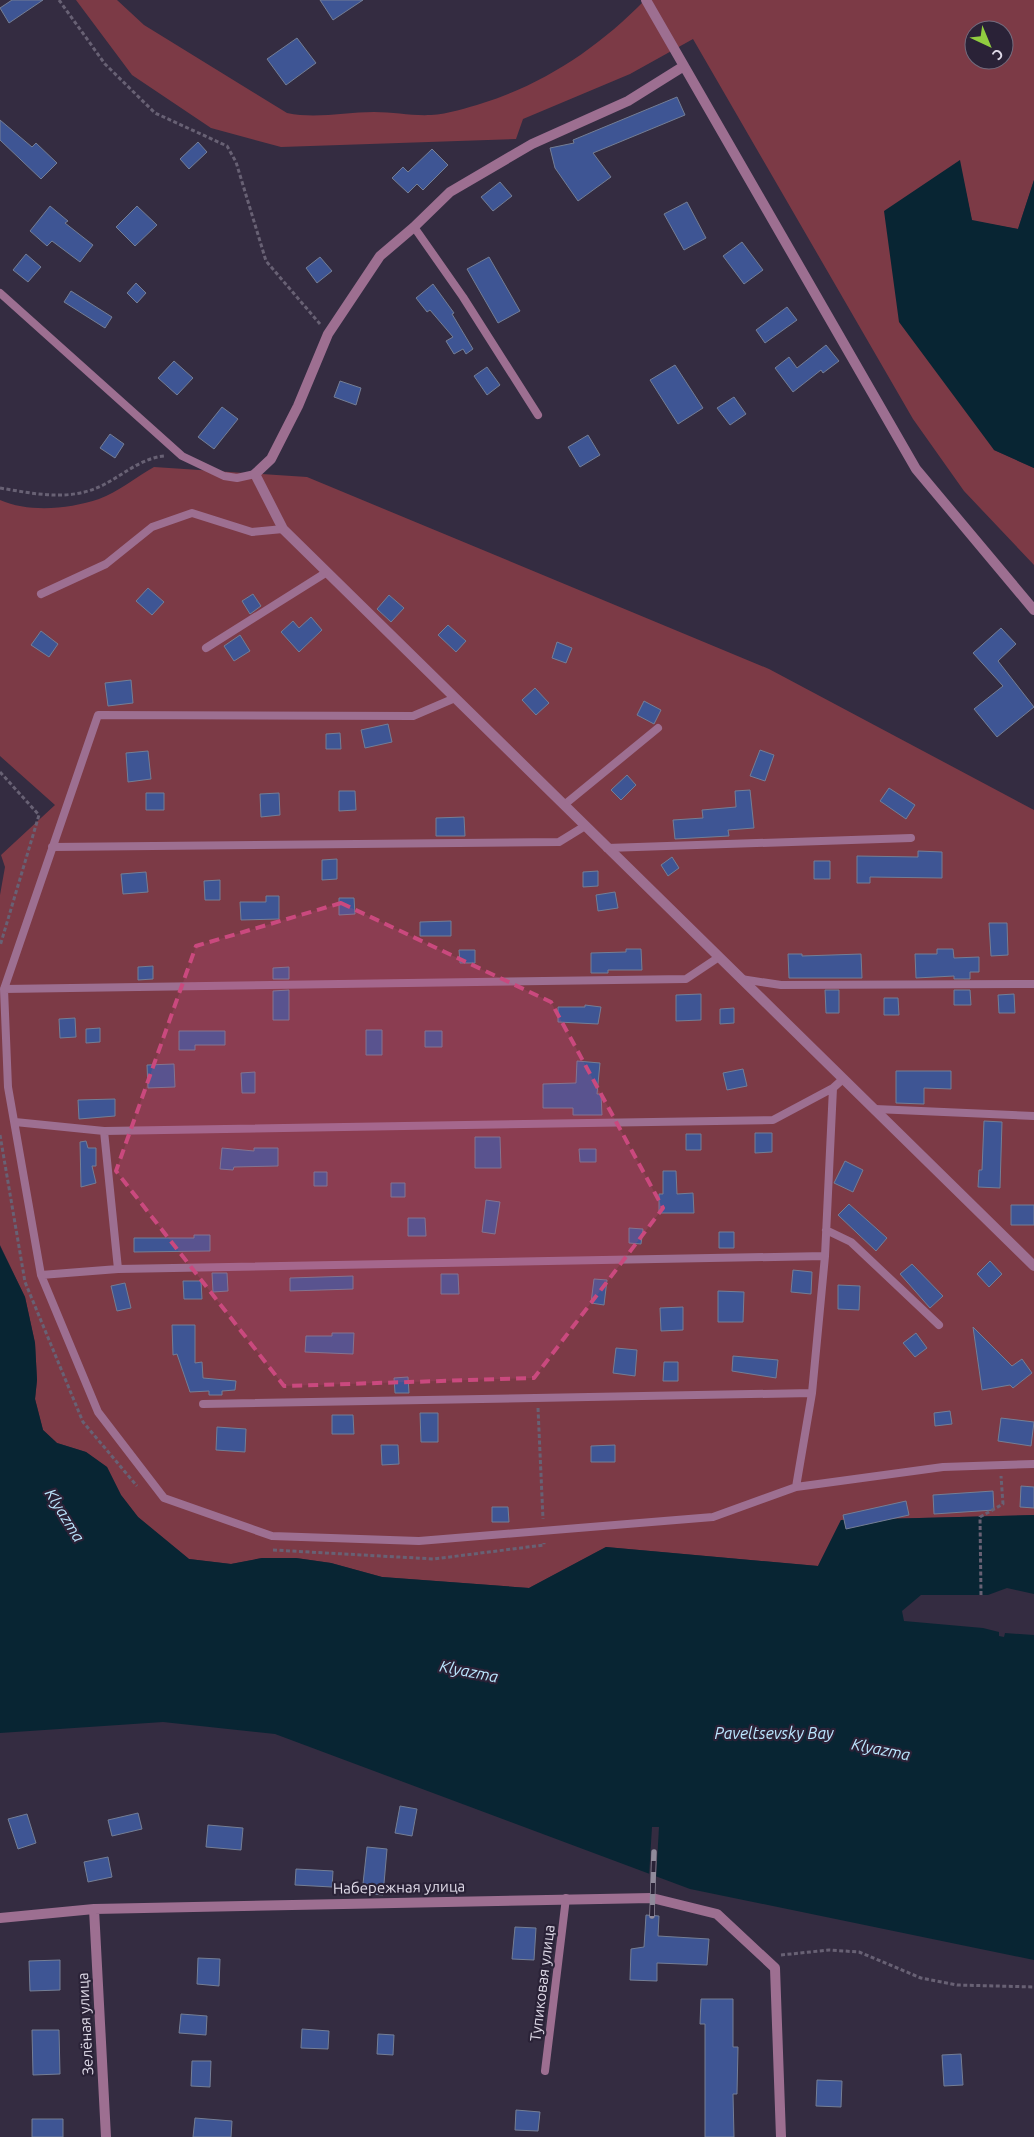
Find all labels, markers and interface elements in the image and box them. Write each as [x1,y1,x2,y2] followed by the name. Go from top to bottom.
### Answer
[964,20,1014,70] north arrow
[989,45,1007,63] text: С
[42,1485,89,1545] water label: Klyazma
[438,1656,500,1686] water label: Klyazma
[714,1724,834,1742] water label: Paveltsevsky Bay
[850,1734,912,1764] water label: Klyazma
[333,1877,465,1897] street label: Набережная улица
[526,1924,558,2042] street label: Тупиковая улица
[74,1972,96,2076] street label: Зелёная улица

